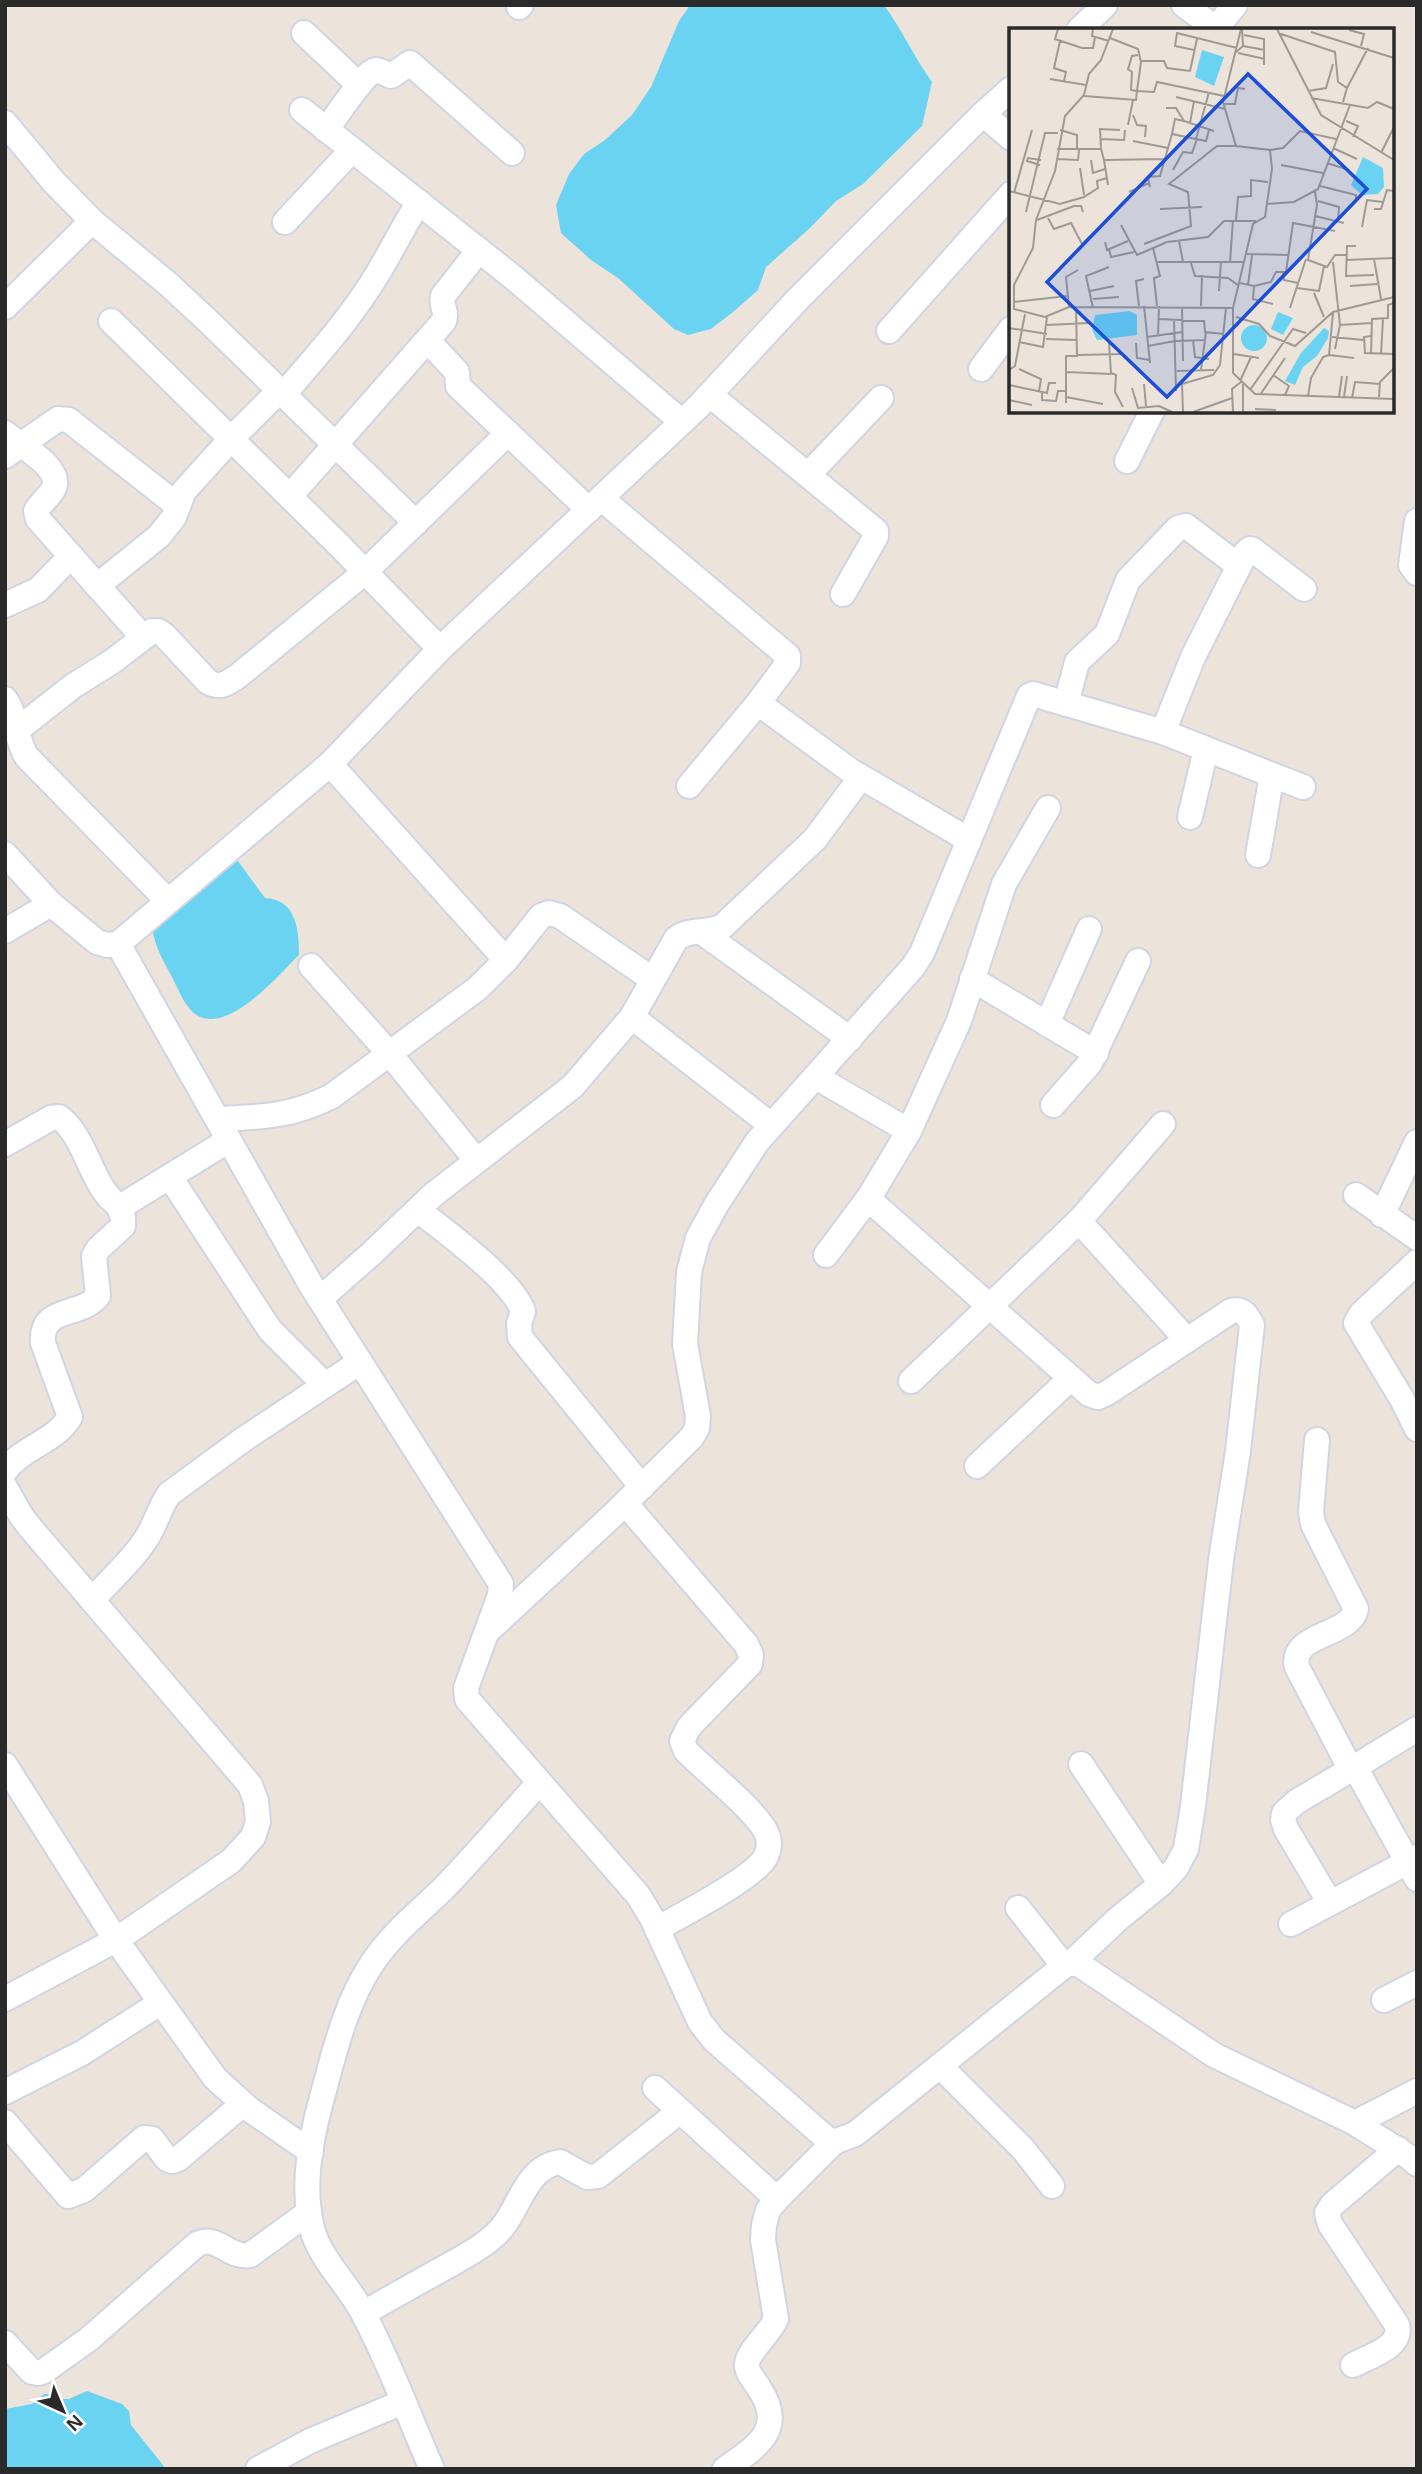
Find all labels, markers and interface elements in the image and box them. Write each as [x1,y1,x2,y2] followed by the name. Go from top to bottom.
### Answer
[1009,28,1394,413] inset map
[28,2376,98,2446] north arrow
[62,2411,87,2435] text: N

